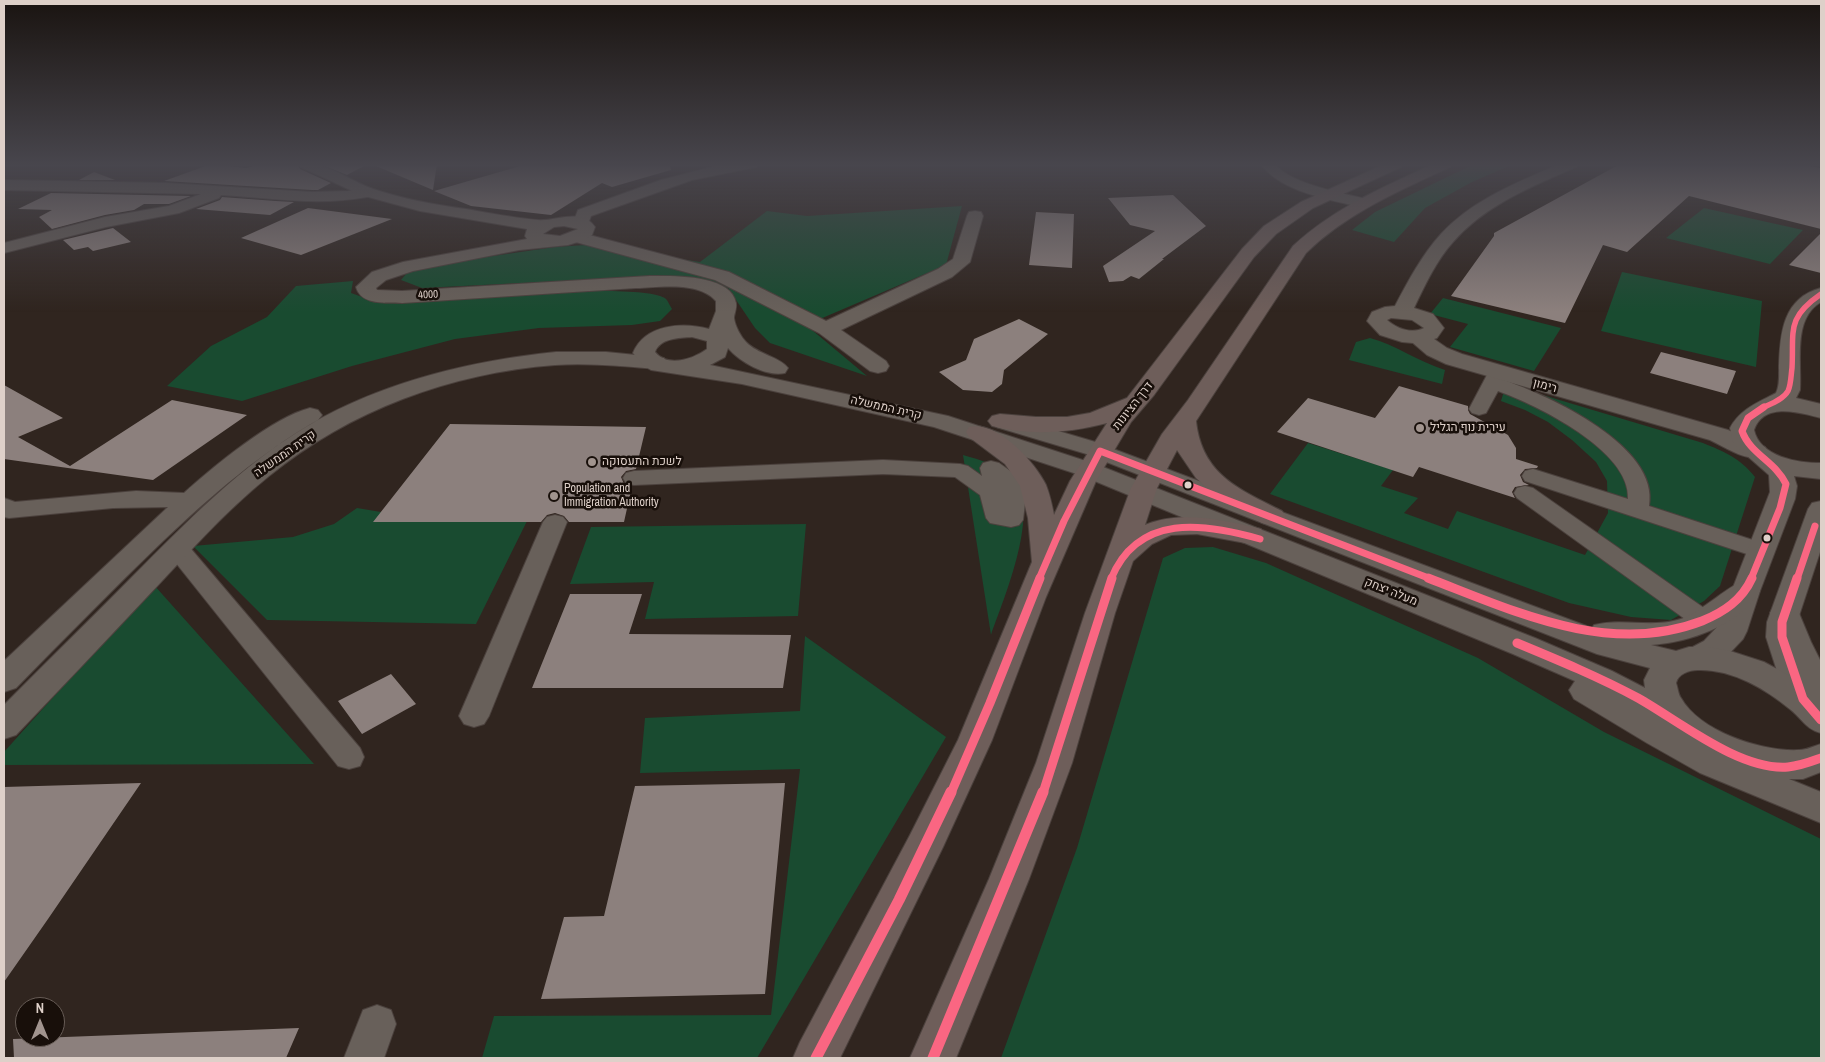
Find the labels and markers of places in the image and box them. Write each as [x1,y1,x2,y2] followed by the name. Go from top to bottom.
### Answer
[1430,421,1506,435] place label: עירית נוף הגליל
[1414,422,1426,434] marker: עירית נוף הגליל
[602,455,682,469] place label: לשכת התעסוקה
[586,456,598,468] marker: לשכת התעסוקה
[1183,480,1193,490] unlabelled marker
[564,482,659,510] place label: Population and Immigration Authority
[548,490,560,502] marker: Population and Immigration Authority
[1762,533,1772,543] unlabelled marker

